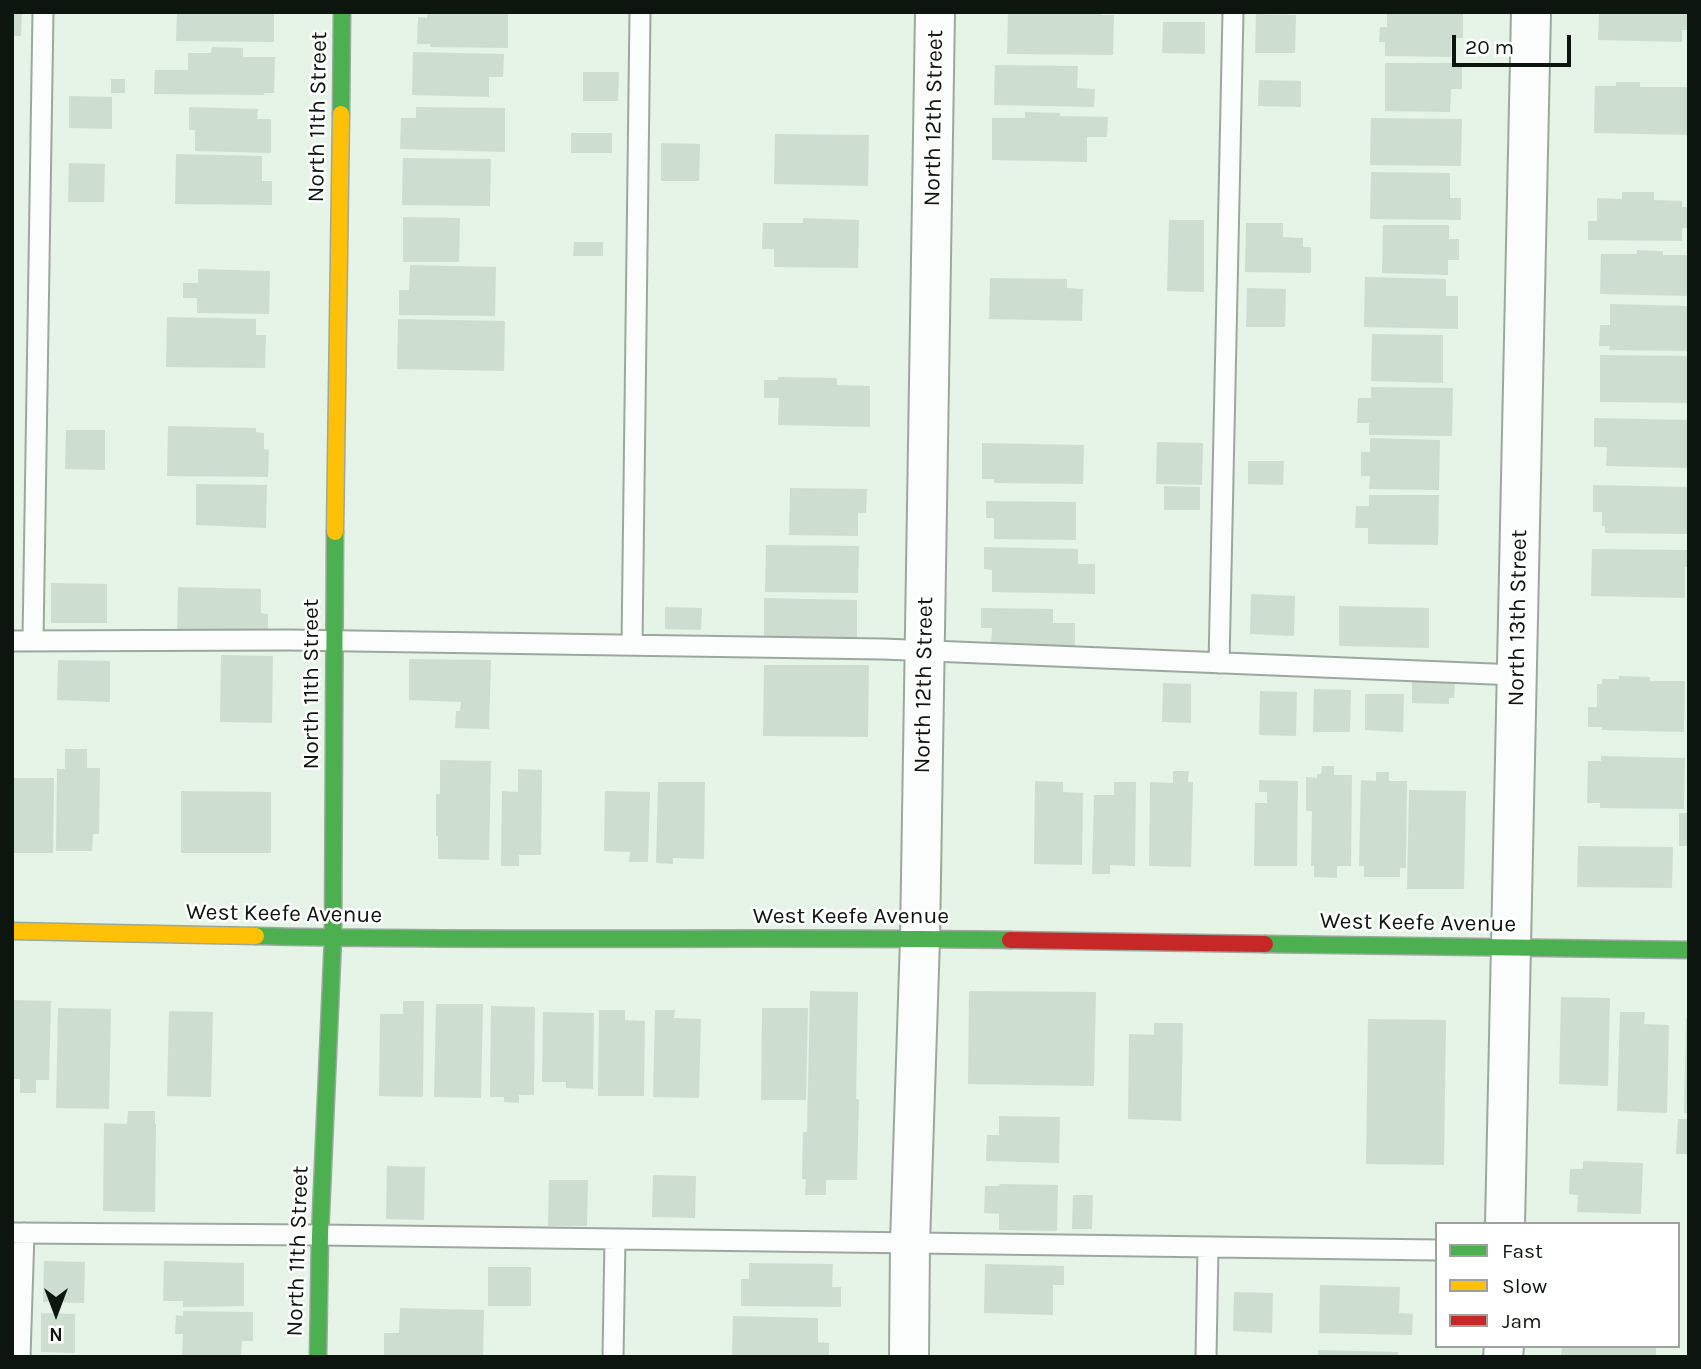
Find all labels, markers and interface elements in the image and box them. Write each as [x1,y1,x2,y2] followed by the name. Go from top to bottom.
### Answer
[1456,21,1575,65] scale bar
[919,29,949,207] street label: North 12th Street
[303,31,333,203] street label: North 11th Street
[1465,35,1514,59] text: 20 m
[1503,529,1533,707] street label: North 13th Street
[909,596,939,774] street label: North 12th Street
[297,599,325,769] street label: North 11th Street
[186,898,382,930] street label: West Keefe Avenue
[753,902,949,930] street label: West Keefe Avenue
[1320,907,1516,939] street label: West Keefe Avenue
[281,1165,315,1337] street label: North 11th Street
[1435,1222,1680,1348] legend
[1502,1239,1543,1263] text: Fast
[1502,1274,1547,1298] text: Slow
[21,1278,91,1348] north arrow
[1502,1309,1542,1333] text: Jam
[49,1323,63,1345] text: N

